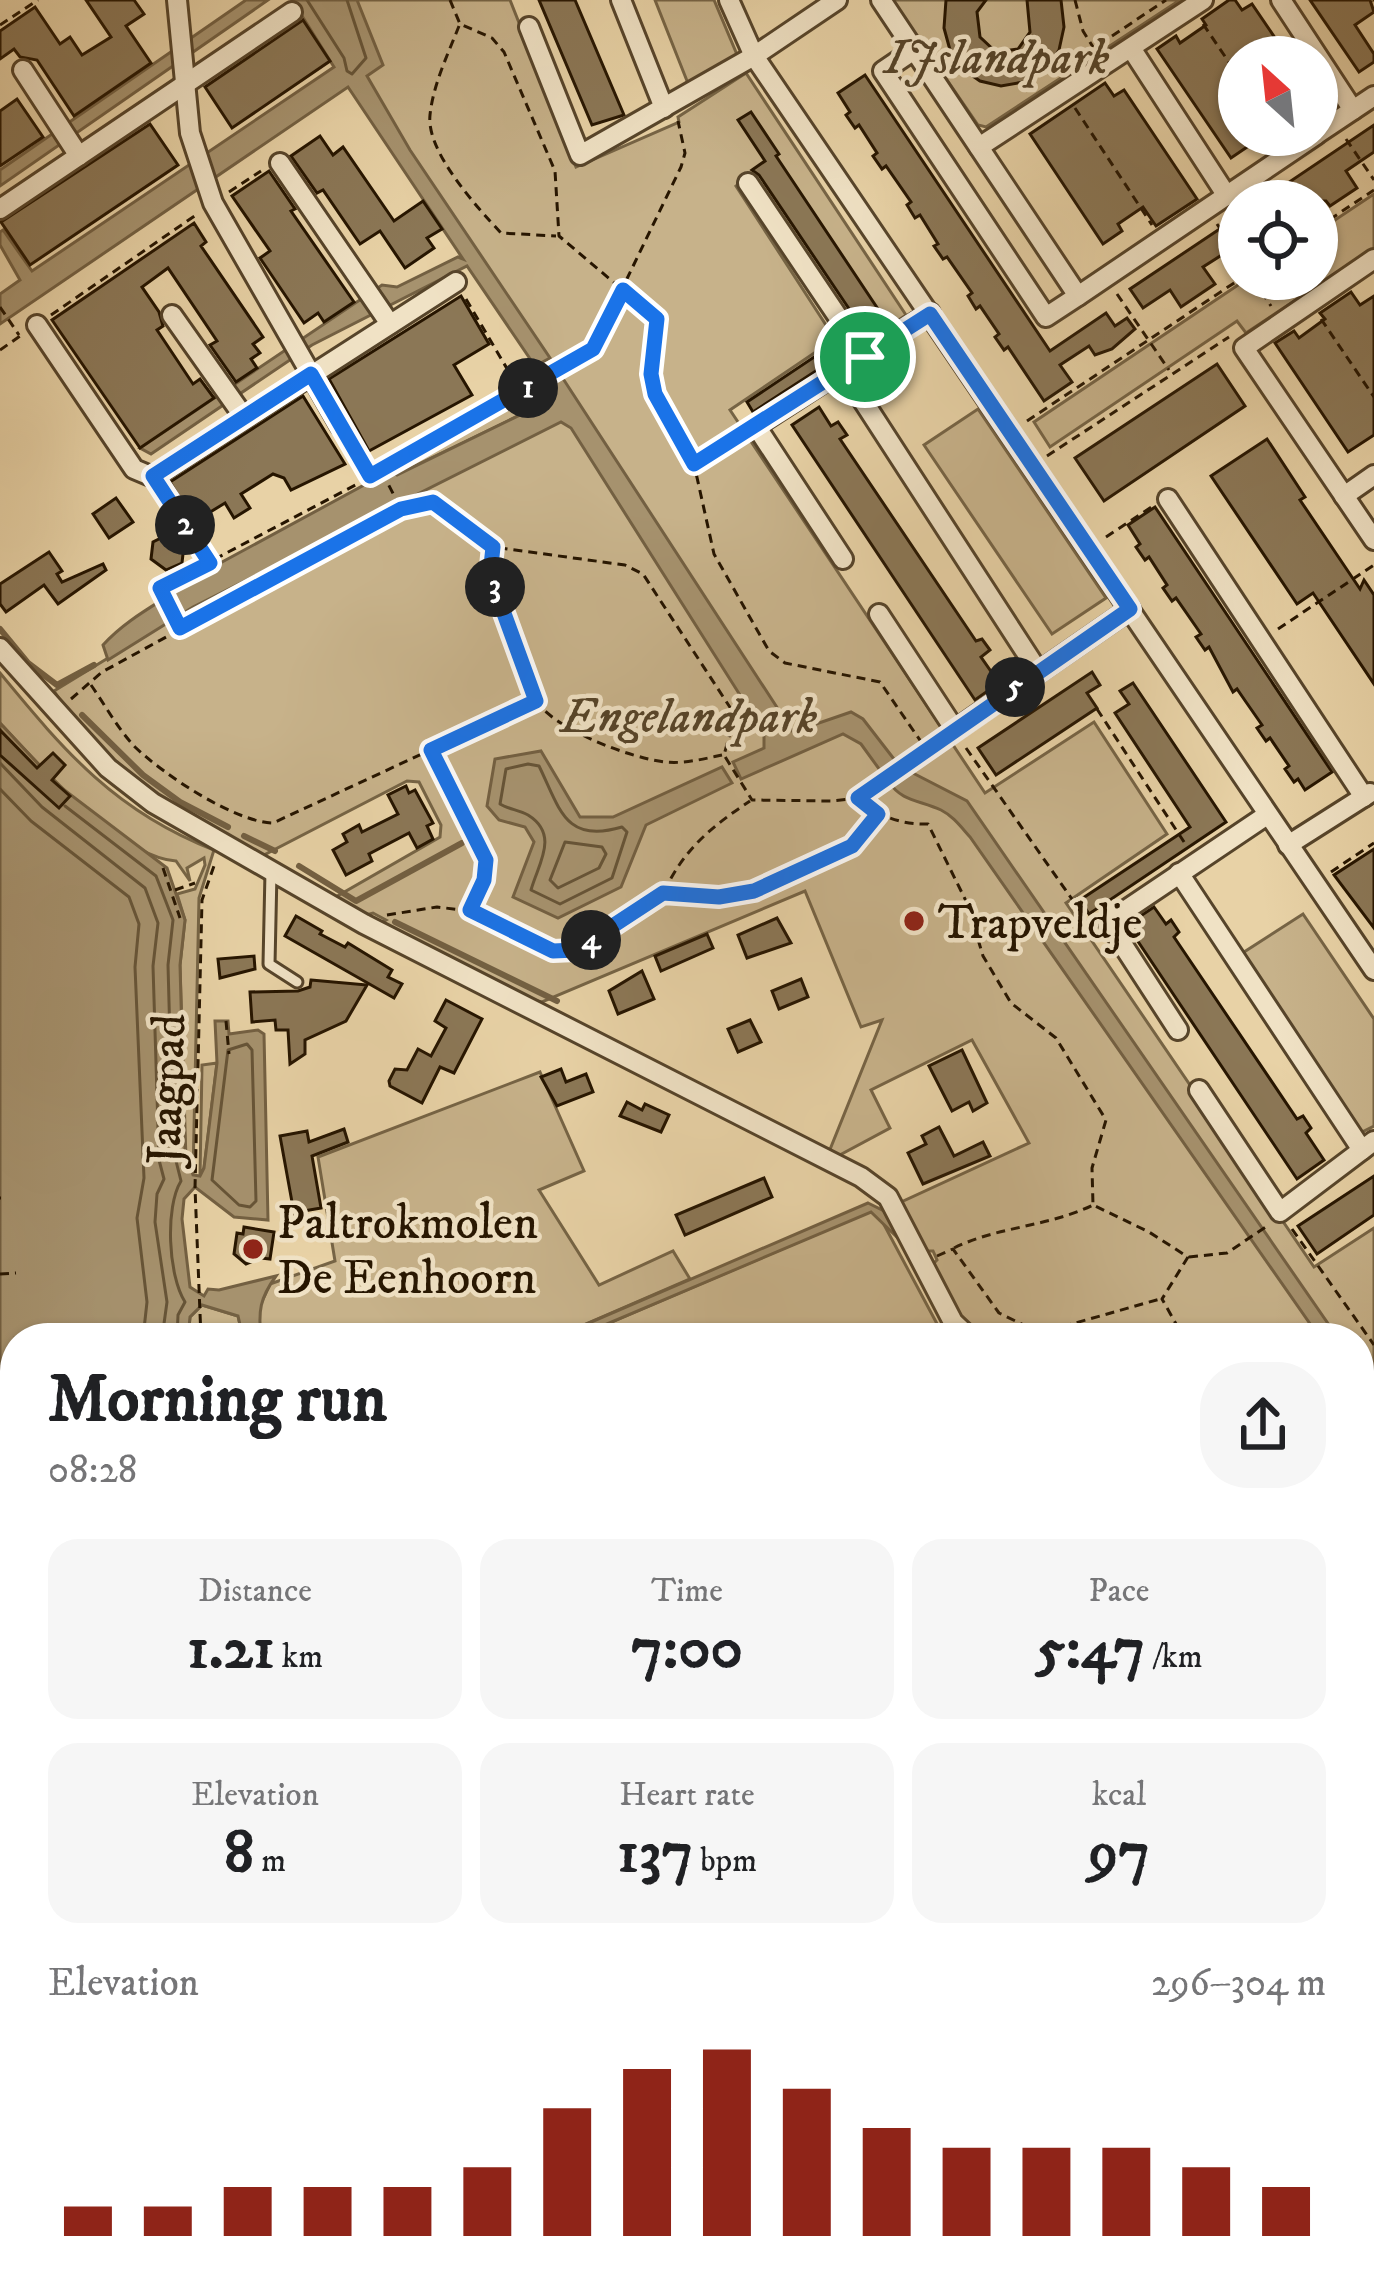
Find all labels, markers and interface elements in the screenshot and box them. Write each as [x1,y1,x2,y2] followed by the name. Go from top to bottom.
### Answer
[882,29,1109,89] park label: IJslandpark
[1218,36,1338,156] north arrow
[1218,36,1338,300] map controls
[1218,180,1338,300] button: locate
[814,306,916,408] pin
[832,324,898,390] icon: arrive
[498,358,558,418] pin: 1
[522,367,534,408] text: 1
[155,495,215,555] pin: 2
[177,504,193,545] text: 2
[465,557,525,617] pin: 3
[489,566,501,607] text: 3
[985,657,1045,717] pin: 5
[1007,666,1023,707] text: 5
[558,688,817,748] park label: Engelandpark
[938,894,1142,954] place label: Trapveldje
[901,908,927,934] marker: Trapveldje
[561,910,621,970] pin: 4
[582,919,601,960] text: 4
[135,1013,201,1169] street label: Jaagpad
[277,1194,538,1309] place label: Paltrokmolen De Eenhoorn
[240,1236,266,1262] marker: Paltrokmolen De Eenhoorn
[48,1360,387,1442] text: Morning run
[1200,1362,1326,1488] button: share
[48,1446,137,1495] text: 08:28
[198,1571,312,1612] text: Distance
[651,1571,723,1612] text: Time
[1088,1571,1150,1612] text: Pace
[187,1612,275,1687] text: 1.21
[631,1612,743,1687] text: 7:00
[1036,1612,1145,1687] text: 5:47
[275,1637,323,1678] text: km
[1145,1637,1202,1678] text: /km
[191,1775,319,1816] text: Elevation
[619,1775,755,1816] text: Heart rate
[1092,1775,1146,1816] text: kcal
[224,1816,254,1891] text: 8
[617,1816,693,1891] text: 137
[1088,1816,1150,1891] text: 97
[254,1841,286,1882] text: m
[693,1841,757,1882] text: bpm
[48,1959,199,2008] text: Elevation
[1151,1959,1326,2008] text: 296–304 m

